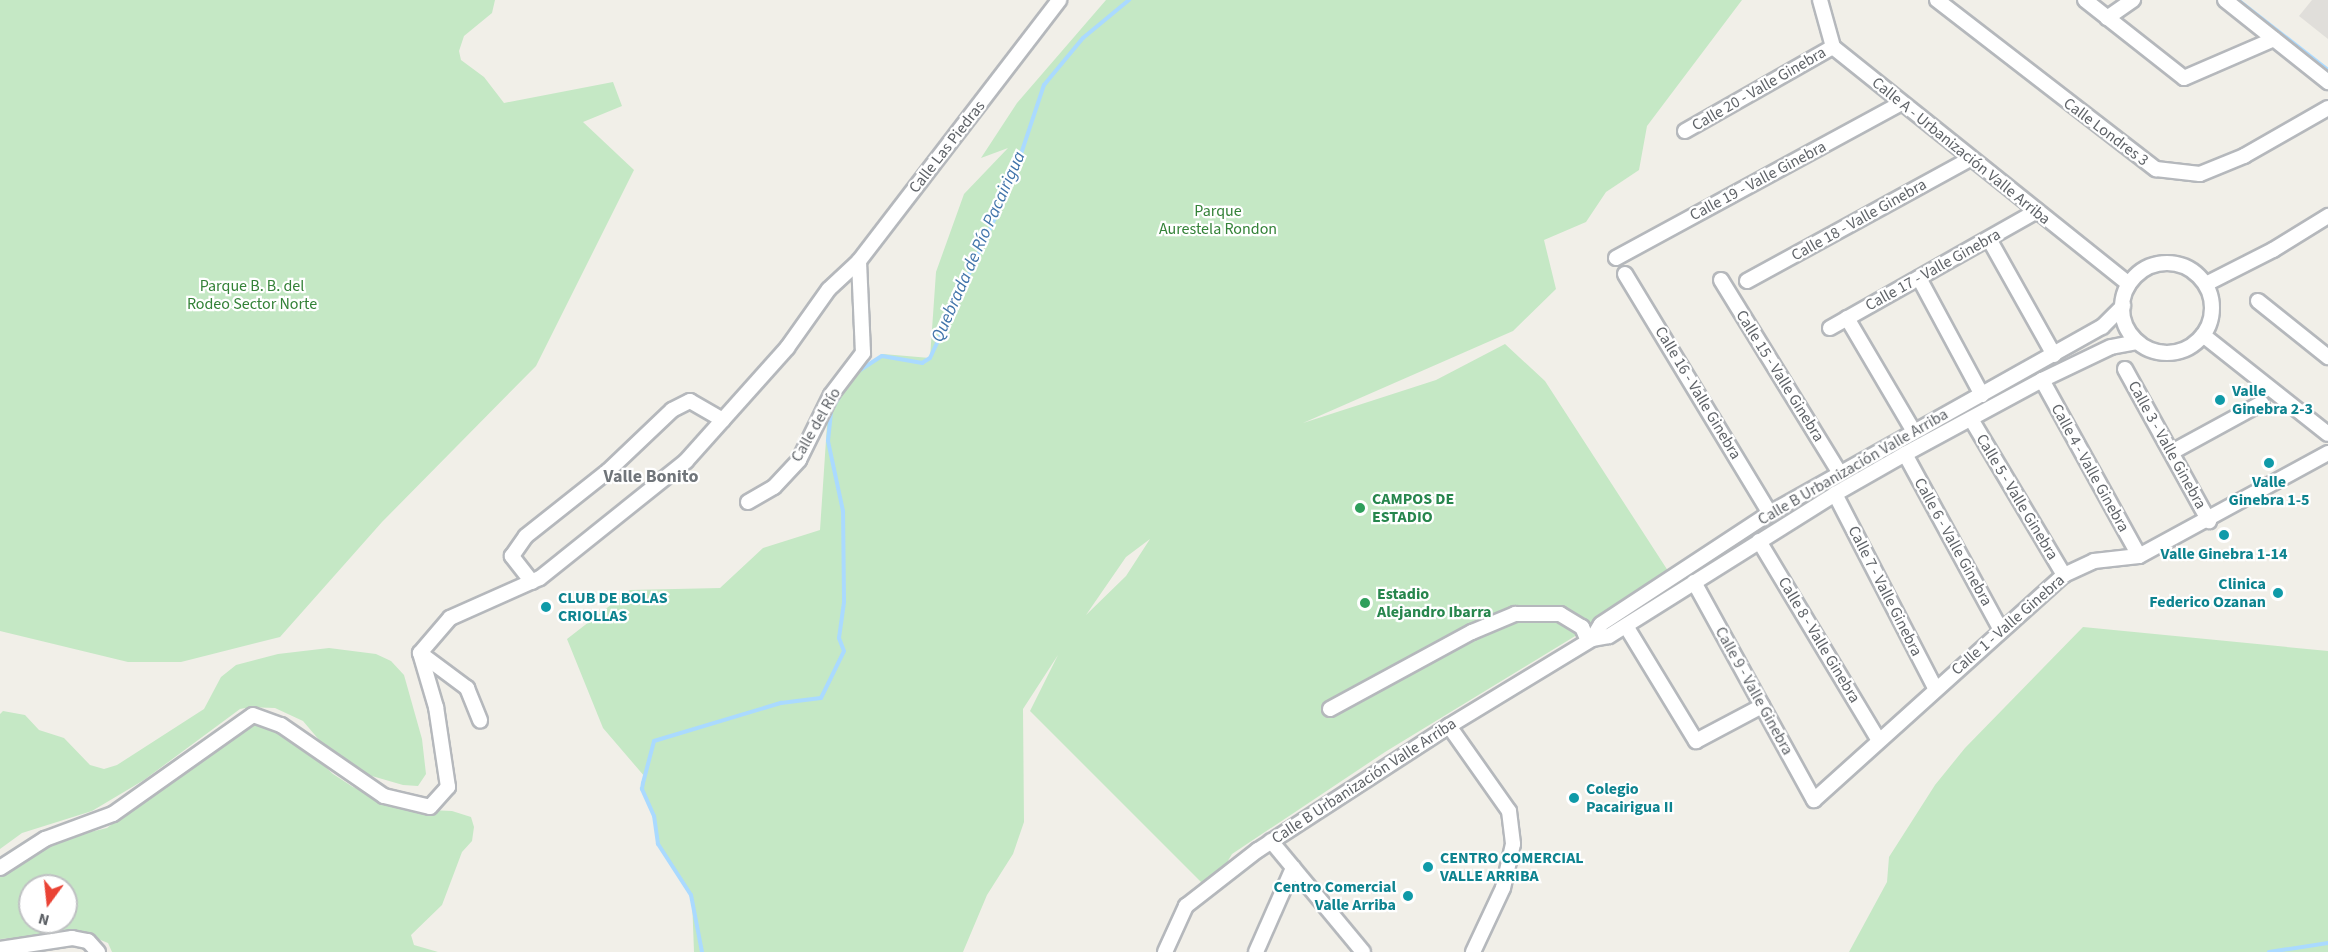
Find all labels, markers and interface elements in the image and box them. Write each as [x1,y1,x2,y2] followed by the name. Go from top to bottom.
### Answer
[1689,43,1829,135] street label: Calle 20 - Valle Ginebra
[1868,73,2054,229] street label: Calle A - Urbanización Valle Arriba
[2060,94,2152,170] street label: Calle Londres 3
[905,97,989,197] street label: Calle Las Piedras
[1687,137,1829,225] street label: Calle 19 - Valle Ginebra
[927,148,1031,346] water label: Quebrada de Río Pacairigua
[1788,175,1930,265] street label: Calle 18 - Valle Ginebra
[1159,201,1277,239] park label: Parque Aurestela Rondon
[1862,225,2004,315] street label: Calle 17 - Valle Ginebra
[187,276,317,314] park label: Parque B. B. del Rodeo Sector Norte
[1732,307,1828,445] street label: Calle 15 - Valle Ginebra
[1651,323,1745,463] street label: Calle 16 - Valle Ginebra
[2124,378,2210,512] street label: Calle 3 - Valle Ginebra
[2232,381,2313,419] place label: Valle Ginebra 2-3
[787,385,845,465] street label: Calle del Río
[2213,393,2227,407] marker: Valle Ginebra 2-3
[2047,401,2133,535] street label: Calle 4 - Valle Ginebra
[1755,405,1951,529] street label: Calle B Urbanización Valle Arriba
[1972,430,2062,564] street label: Calle 5 - Valle Ginebra
[2262,456,2276,470] marker: Valle Ginebra 1-5
[604,466,698,488] district label: Valle Bonito
[2229,472,2309,510] place label: Valle Ginebra 1-5
[1910,475,1996,609] street label: Calle 6 - Valle Ginebra
[1372,489,1454,527] place label: CAMPOS DE ESTADIO
[1353,501,1367,515] marker: CAMPOS DE ESTADIO
[1844,523,1926,659] street label: Calle 7 - Valle Ginebra
[2217,528,2231,542] marker: Valle Ginebra 1-14
[2161,544,2287,564] place label: Valle Ginebra 1-14
[1947,571,2069,679] street label: Calle 1 - Valle Ginebra
[1774,573,1864,707] street label: Calle 8 - Valle Ginebra
[2149,574,2266,612] place label: Clinica Federico Ozanan
[1377,584,1491,622] place label: Estadio Alejandro Ibarra
[2271,586,2285,600] marker: Clinica Federico Ozanan
[558,588,668,626] place label: CLUB DE BOLAS CRIOLLAS
[1358,596,1372,610] marker: Estadio Alejandro Ibarra
[539,600,553,614] marker: CLUB DE BOLAS CRIOLLAS
[1711,624,1797,758] street label: Calle 9 - Valle Ginebra
[1268,714,1460,848] street label: Calle B Urbanización Valle Arriba
[1586,779,1673,817] place label: Colegio Pacairigua II
[1567,791,1581,805] marker: Colegio Pacairigua II
[1440,848,1584,886] place label: CENTRO COMERCIAL VALLE ARRIBA
[1421,860,1435,874] marker: CENTRO COMERCIAL VALLE ARRIBA
[18,874,78,934] north arrow
[1274,877,1396,915] place label: Centro Comercial Valle Arriba
[1401,889,1415,903] marker: Centro Comercial Valle Arriba
[36,907,52,931] text: N

